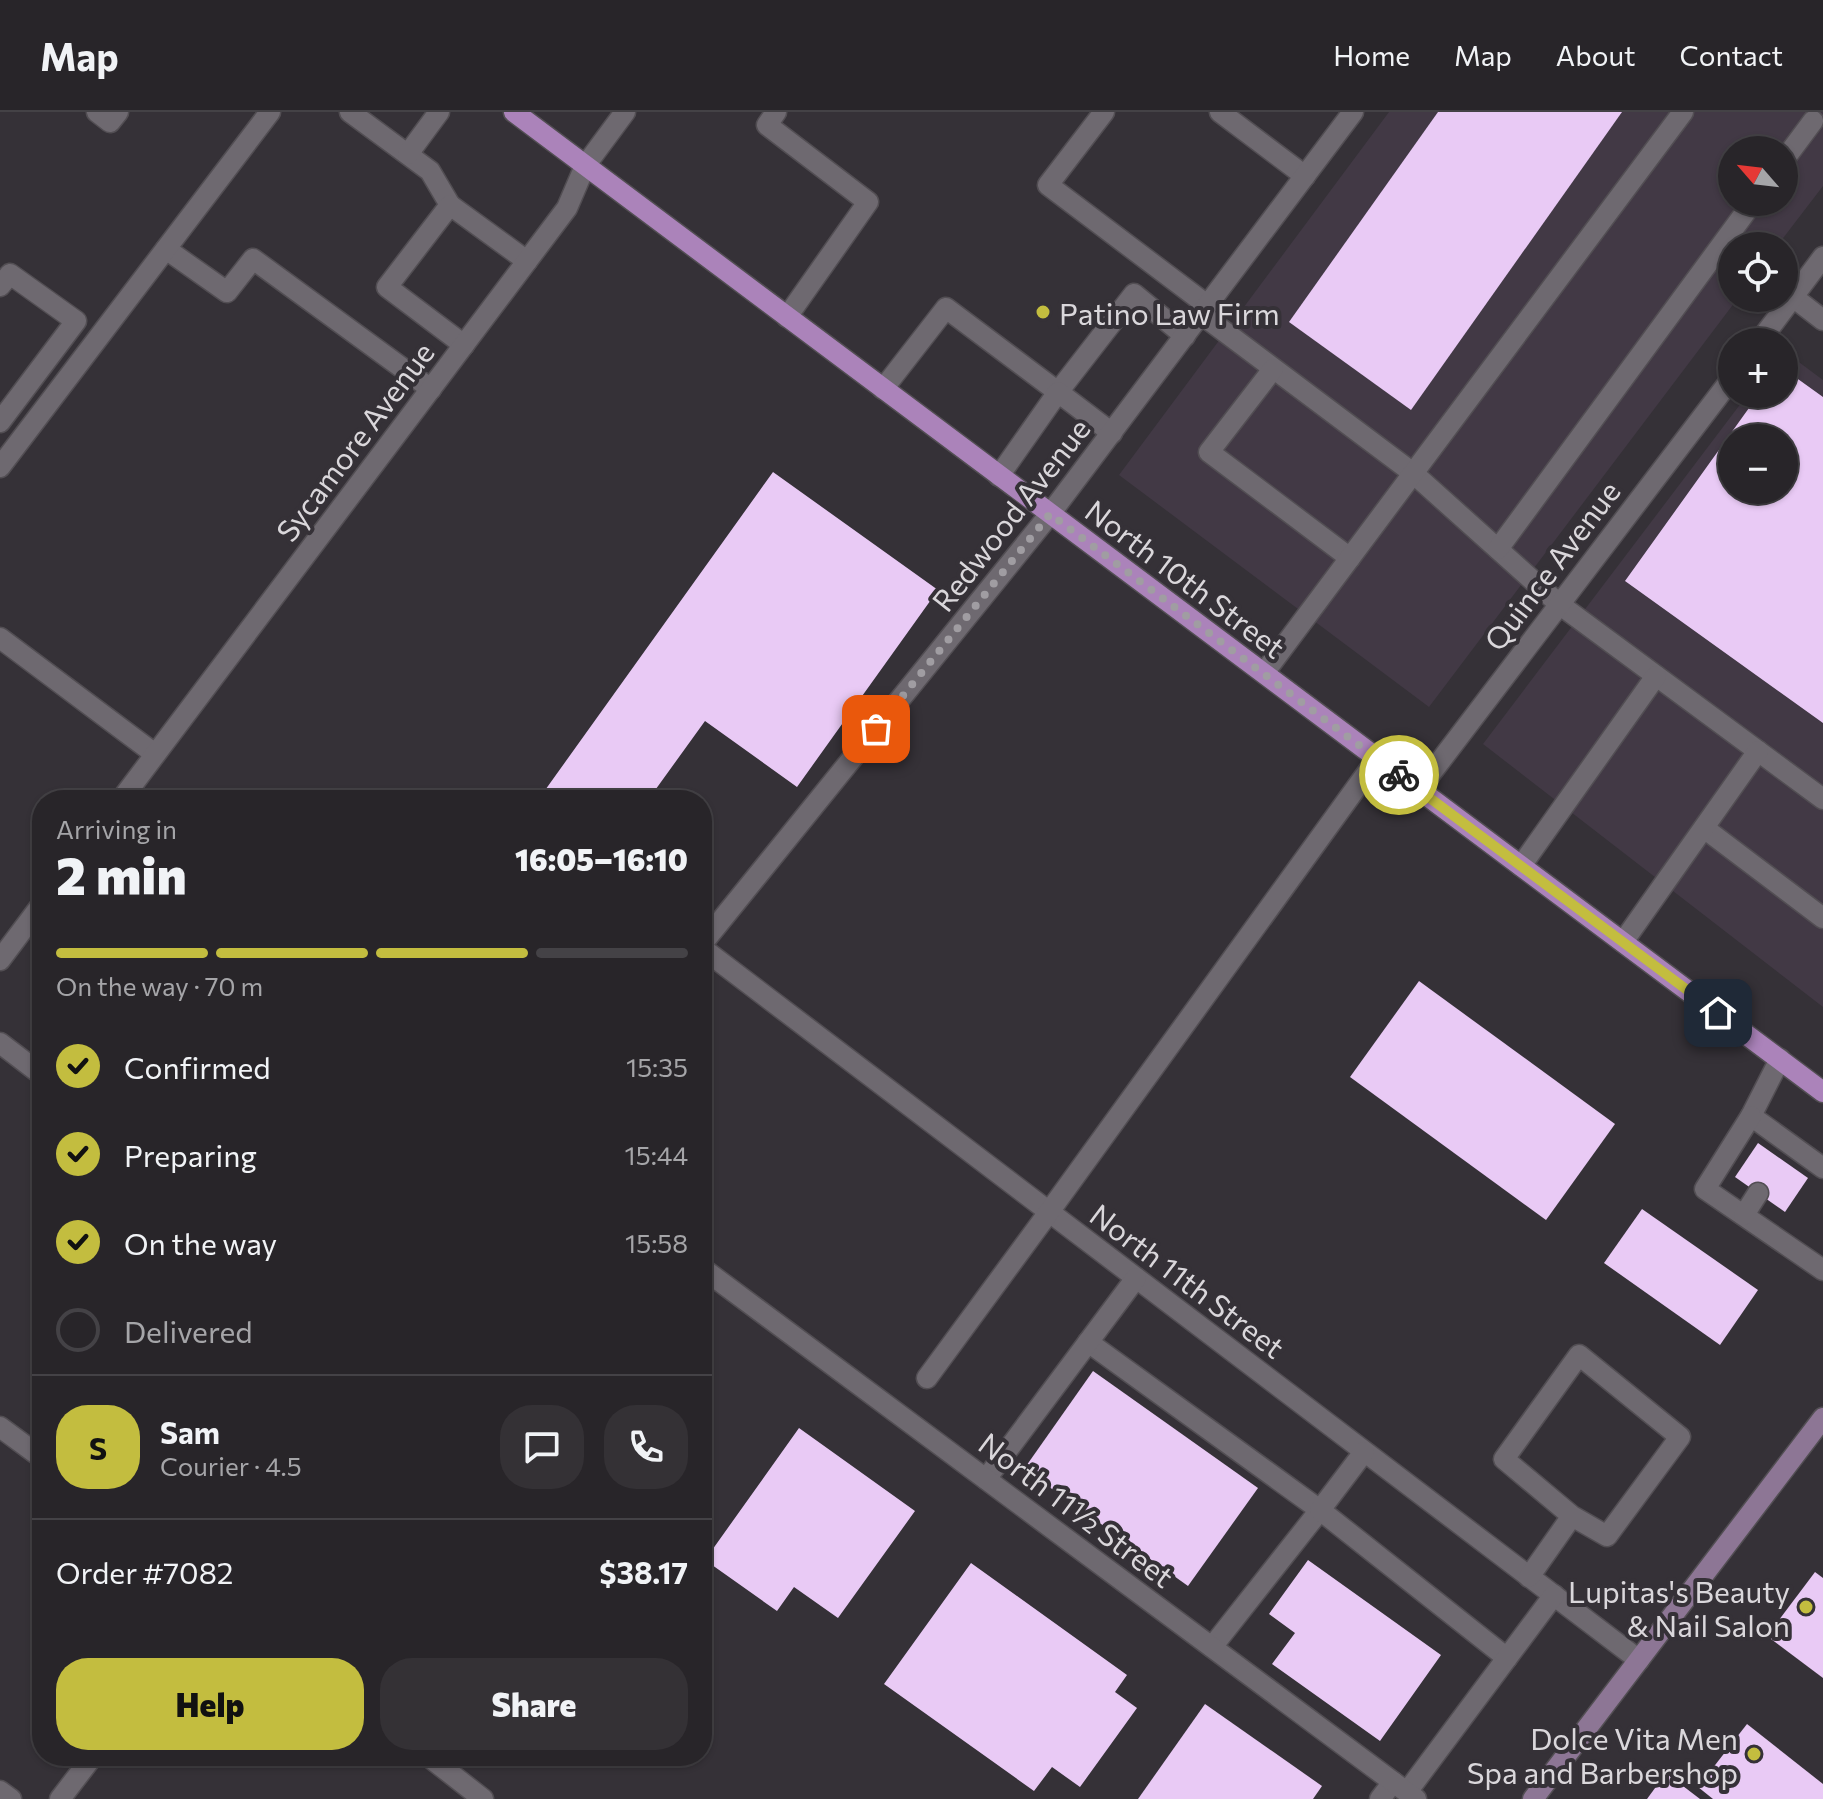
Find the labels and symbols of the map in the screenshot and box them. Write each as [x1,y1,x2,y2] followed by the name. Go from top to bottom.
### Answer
[1718,136,1798,216] north arrow
[1059,294,1280,331] place label: Patino Law Firm
[1034,303,1052,321] marker: Patino Law Firm
[267,334,441,548] street label: Sycamore Avenue
[923,410,1097,618] street label: Redwood Avenue
[1475,473,1627,657] street label: Quince Avenue
[1079,491,1293,665] street label: North 10th Street
[842,695,910,763] pin
[1359,735,1439,815] courier
[1684,979,1752,1047] pin
[1084,1195,1292,1365] street label: North 11th Street
[972,1424,1182,1594] street label: North 11½ Street
[1568,1572,1790,1643] place label: Lupitas's Beauty & Nail Salon
[1797,1598,1815,1616] marker: Lupitas's Beauty & Nail Salon
[1467,1719,1738,1790] place label: Dolce Vita Men Spa and Barbershop
[1745,1745,1763,1763] marker: Dolce Vita Men Spa and Barbershop

